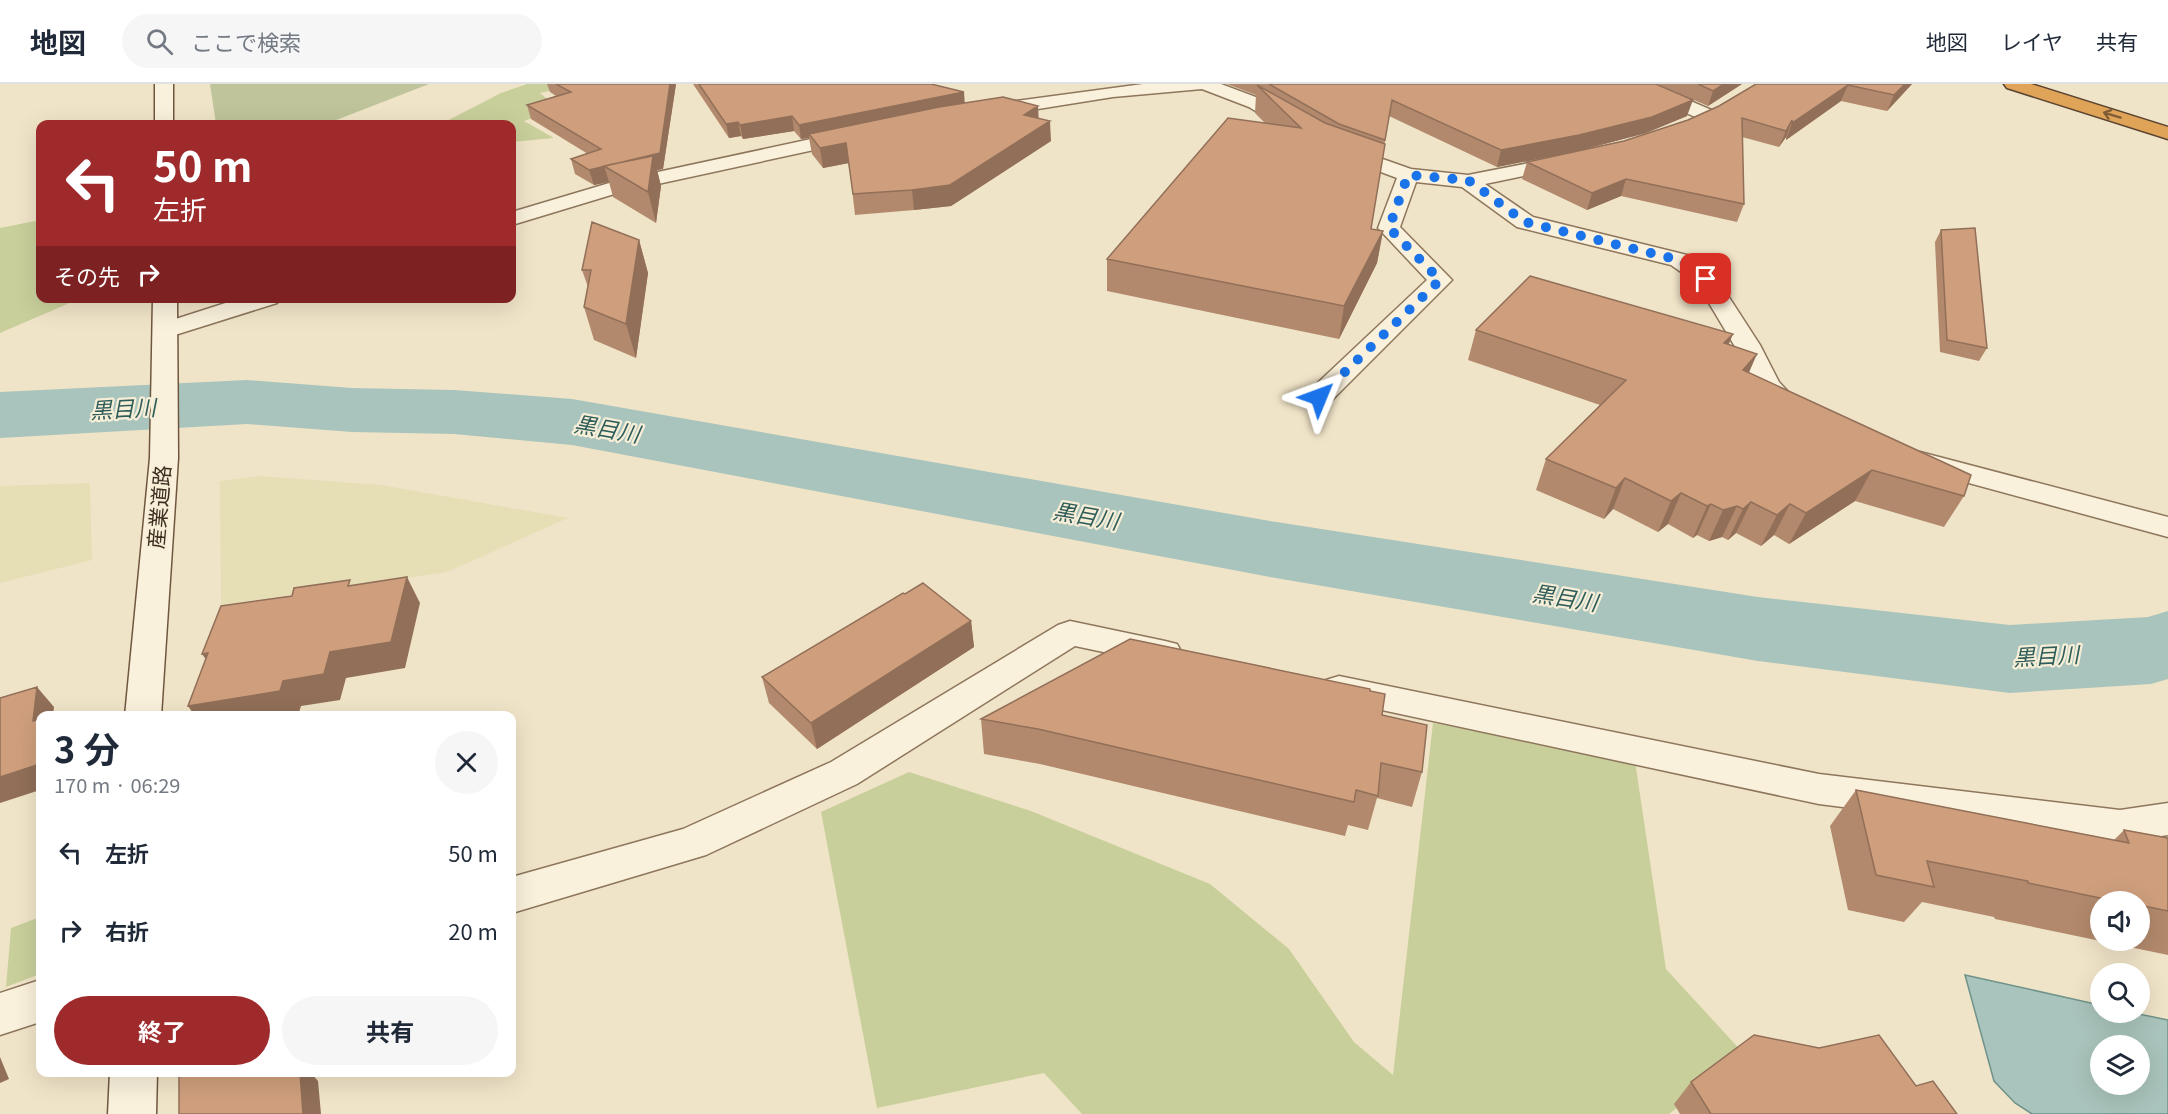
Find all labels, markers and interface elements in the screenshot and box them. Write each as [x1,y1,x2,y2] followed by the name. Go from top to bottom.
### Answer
[122,14,542,68] search box
[30,21,86,61] text: 地図
[143,25,176,58] icon: search
[191,25,301,57] text: ここで検索
[1926,26,1968,56] text: 地図
[2001,26,2063,56] text: レイヤ
[2096,26,2138,56] text: 共有
[2103,109,2122,120] one-way arrow
[153,133,253,194] text: 50 m
[54,144,132,222] icon: left
[153,189,207,228] text: 左折
[1680,253,1731,304] pin
[132,258,165,291] icon: right
[54,259,120,291] text: その先
[1689,262,1722,295] icon: arrive
[1287,365,1351,429] position arrow
[89,389,159,425] water label: 黒目川
[572,406,645,449] water label: 黒目川
[139,464,177,550] street label: 産業道路
[1051,493,1124,536] water label: 黒目川
[1530,575,1602,617] water label: 黒目川
[2012,636,2082,672] water label: 黒目川
[54,721,119,773] text: 3 分
[435,731,498,794] button: close
[54,770,180,799] text: 170 m · 06:29
[54,836,87,869] icon: left
[105,836,149,868] text: 左折
[448,836,498,868] text: 50 m
[2090,891,2150,1095] map controls
[2090,891,2150,951] button: sound
[54,914,87,947] icon: right
[105,914,149,946] text: 右折
[448,914,498,946] text: 20 m
[2090,963,2150,1023] button: search
[54,996,270,1065] button: 終了
[282,996,498,1065] button: 共有
[2090,1035,2150,1095] button: layers

